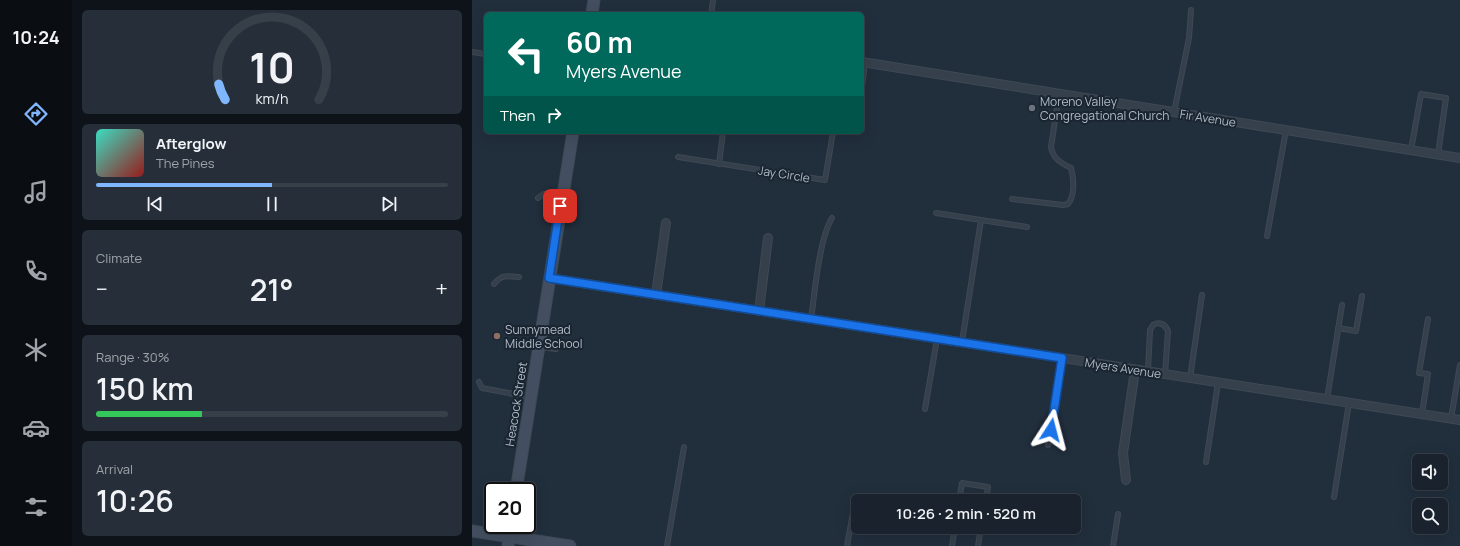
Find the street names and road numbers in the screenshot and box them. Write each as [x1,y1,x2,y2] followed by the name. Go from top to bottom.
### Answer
[1179,105,1237,131] street label: Fir Avenue
[757,161,811,187] street label: Jay Circle
[1084,354,1162,382] street label: Myers Avenue
[501,360,531,448] street label: Heacock Street

